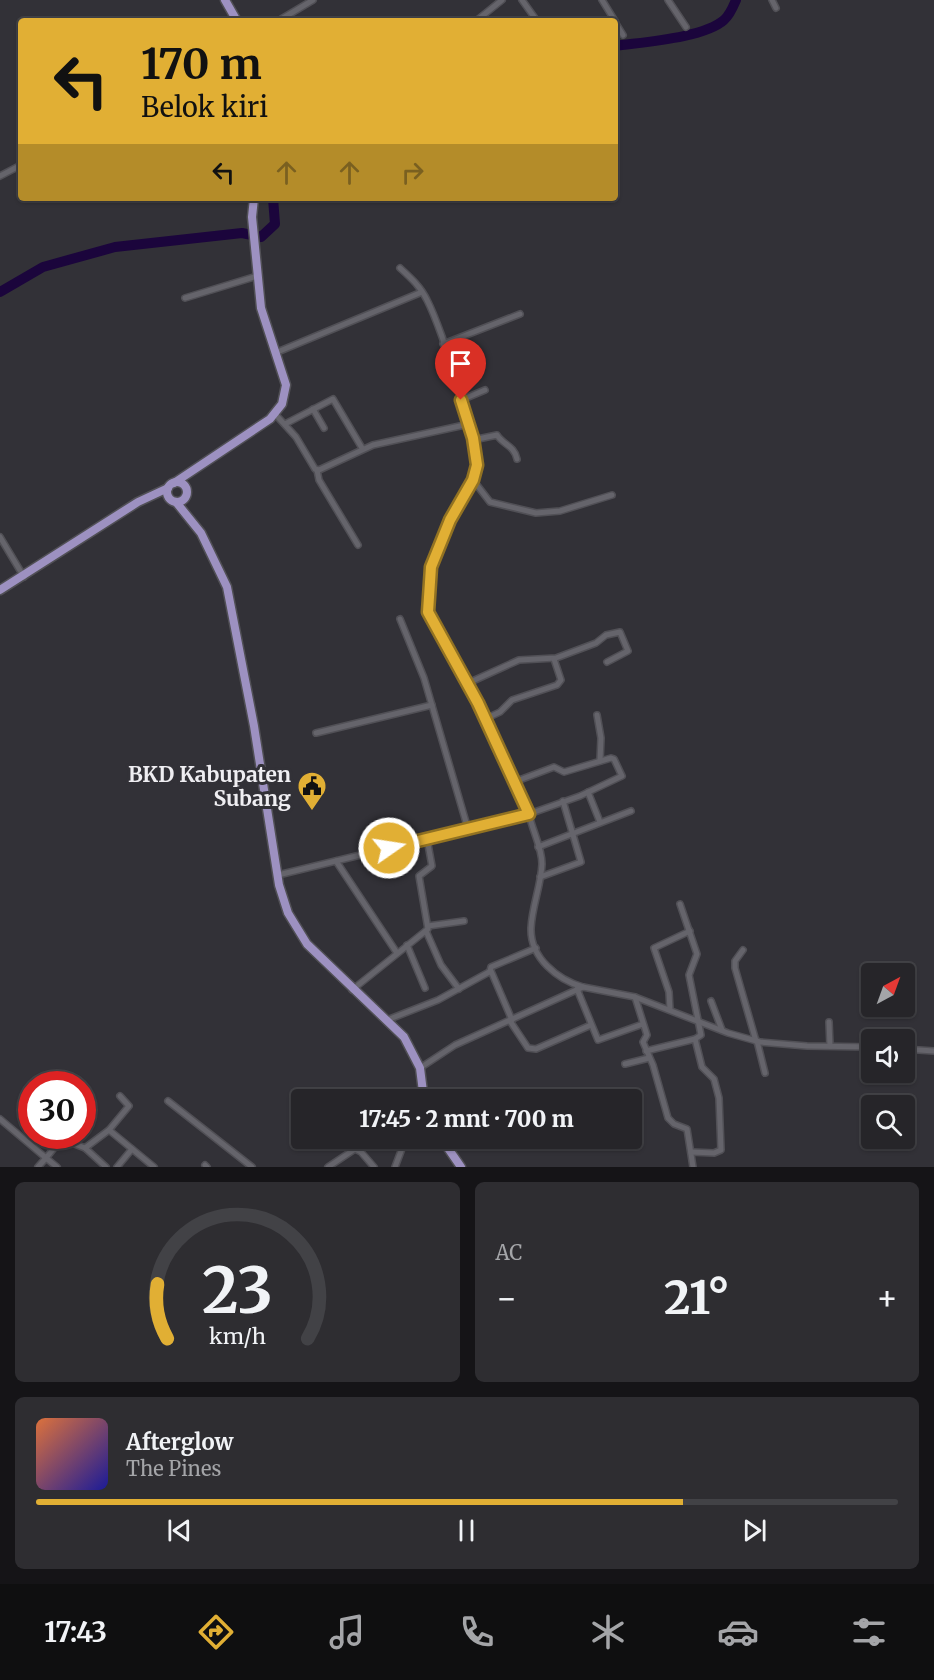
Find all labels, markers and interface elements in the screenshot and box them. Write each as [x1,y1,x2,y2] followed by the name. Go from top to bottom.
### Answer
[141,38,262,90] text: 170 m
[42,42,120,120] icon: left
[141,90,268,124] text: Belok kiri
[207,156,240,189] icon: left
[270,156,303,189] icon: ahead
[333,156,366,189] icon: ahead
[396,156,429,189] icon: right
[435,338,486,400] pin
[444,347,477,380] icon: arrive
[128,761,291,812] place label: BKD Kabupaten Subang
[296,770,328,812] public building icon: BKD Kabupaten Subang
[357,816,421,880] position arrow
[861,963,915,1017] north arrow
[861,963,915,1149] map controls
[861,1029,915,1083] button: sound
[18,1071,96,1149] speed limit sign: 30
[861,1095,915,1149] button: search
[359,1105,574,1133] text: 17:45 · 2 mnt · 700 m
[496,1240,522,1265] text: AC
[202,1252,273,1330] text: 23
[664,1270,730,1326] text: 21°
[496,1278,518,1319] text: −
[876,1278,898,1319] text: +
[209,1323,266,1350] text: km/h
[126,1428,233,1456] text: Afterglow
[126,1456,221,1481] text: The Pines
[163,1514,196,1547] icon: previous
[450,1514,483,1547] icon: pause
[738,1514,771,1547] icon: next
[195,1611,237,1653] icon: directions
[326,1611,368,1653] icon: music
[456,1611,498,1653] icon: phone
[587,1611,629,1653] icon: climate
[717,1611,759,1653] icon: car
[848,1611,890,1653] icon: filters
[44,1615,107,1649] text: 17:43

